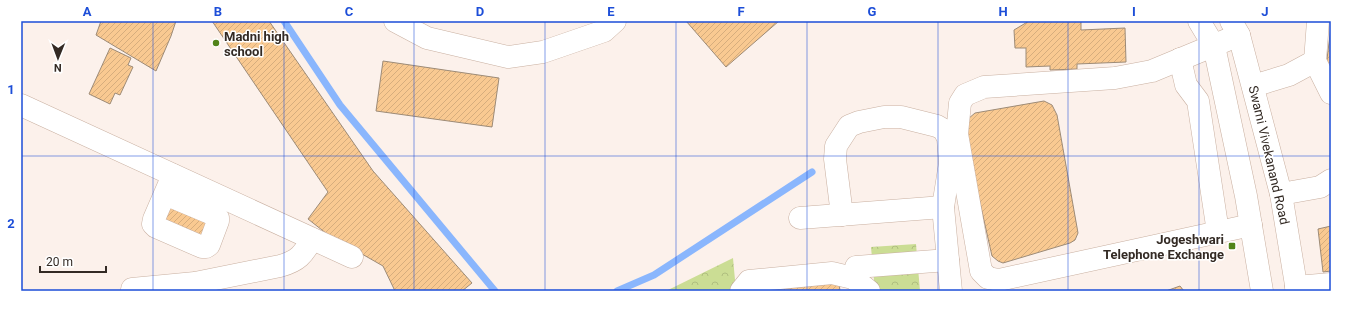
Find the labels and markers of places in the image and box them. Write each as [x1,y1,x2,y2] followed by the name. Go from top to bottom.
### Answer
[224,29,289,59] place label: Madni high school
[211,38,221,48] marker: Madni high school
[1103,232,1224,262] place label: Jogeshwari Telephone Exchange
[1227,241,1237,251] marker: Jogeshwari Telephone Exchange

